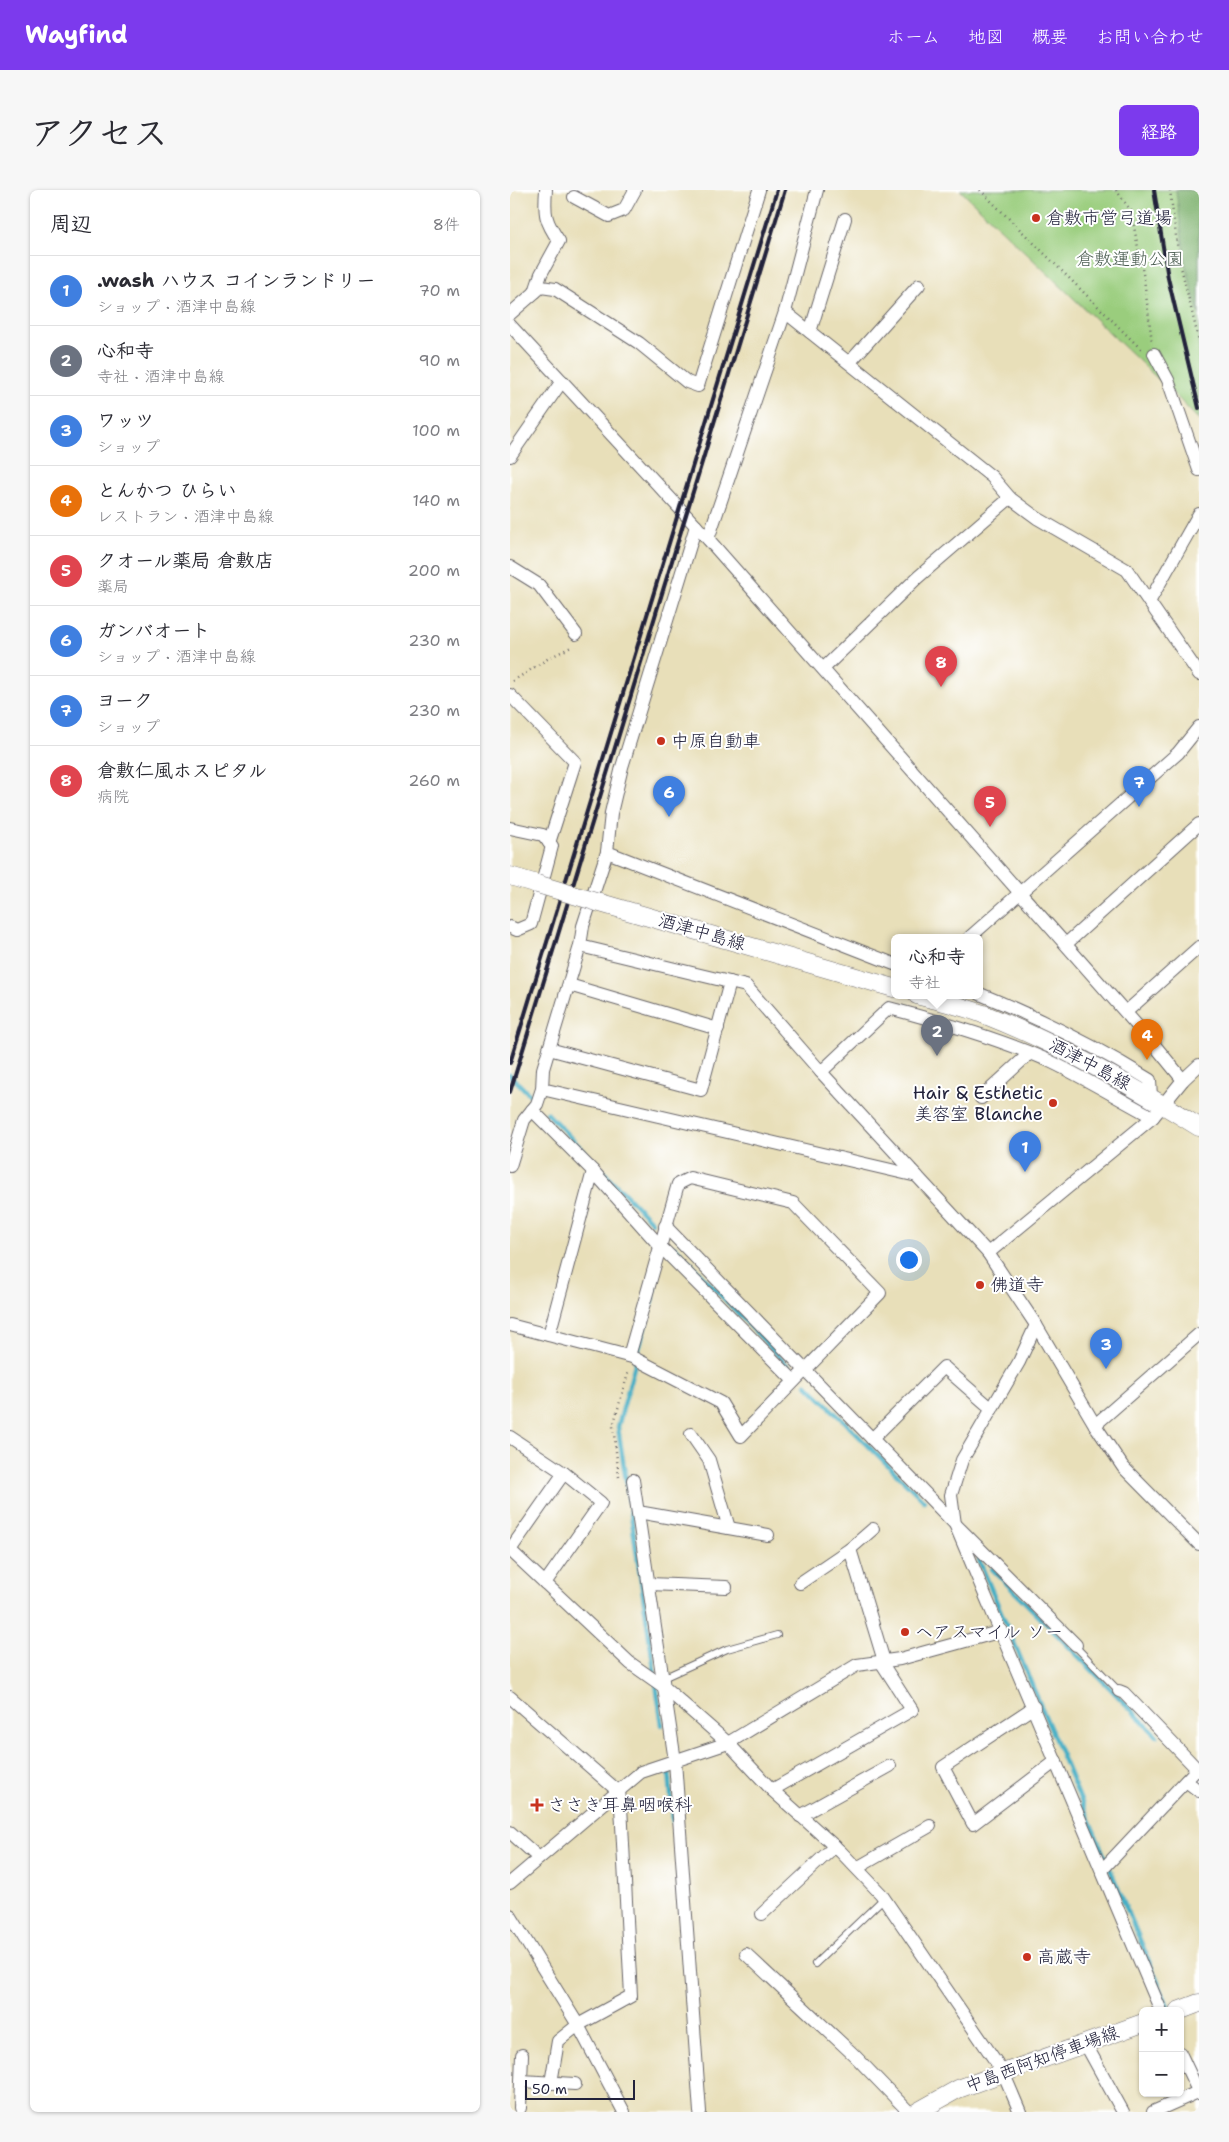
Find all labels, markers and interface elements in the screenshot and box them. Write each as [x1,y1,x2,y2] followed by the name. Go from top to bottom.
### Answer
[25,19,128,51] text: Wayfind
[887,25,940,49] text: ホーム
[968,25,1004,49] text: 地図
[1032,25,1068,49] text: 概要
[1096,25,1204,49] text: お問い合わせ
[1119,105,1199,156] button: 経路
[30,109,168,156] text: アクセス
[1046,206,1172,230] place label: 倉敷市営弓道場
[50,210,92,238] text: 周辺
[1030,212,1042,224] marker: 倉敷市営弓道場
[433,214,460,235] text: 8件
[1076,247,1184,271] park label: 倉敷運動公園
[97,268,375,293] text: .wash ハウス コインランドリー
[62,280,70,301] text: 1
[419,280,460,301] text: 70 m
[97,296,256,317] text: ショップ · 酒津中島線
[97,338,154,363] text: 心和寺
[60,350,72,371] text: 2
[419,350,460,371] text: 90 m
[97,366,224,387] text: 寺社 · 酒津中島線
[97,408,154,433] text: ワッツ
[60,420,72,441] text: 3
[412,420,460,441] text: 100 m
[97,436,160,457] text: ショップ
[97,478,237,503] text: とんかつ ひらい
[60,490,72,511] text: 4
[413,490,460,511] text: 140 m
[97,506,274,527] text: レストラン · 酒津中島線
[97,548,274,573] text: クオール薬局 倉敷店
[61,560,71,581] text: 5
[408,560,460,581] text: 200 m
[97,576,129,597] text: 薬局
[97,618,210,643] text: ガンバオート
[60,630,72,651] text: 6
[408,630,460,651] text: 230 m
[97,646,256,667] text: ショップ · 酒津中島線
[925,646,957,687] pin: 8
[97,688,153,713] text: ヨーク
[60,700,72,721] text: 7
[408,700,460,721] text: 230 m
[97,716,160,737] text: ショップ
[671,729,761,753] place label: 中原自動車
[655,735,667,747] marker: 中原自動車
[97,758,267,783] text: 倉敷仁風ホスピタル
[1123,766,1155,807] pin: 7
[60,770,72,791] text: 8
[408,770,460,791] text: 260 m
[653,776,685,817] pin: 6
[97,786,129,807] text: 病院
[974,786,1006,827] pin: 5
[655,908,749,956] street label: 酒津中島線
[891,934,983,999] popup
[908,944,966,969] text: 心和寺
[908,972,941,993] text: 寺社
[921,1015,953,1056] pin: 2
[1131,1019,1163,1060] pin: 4
[1045,1032,1135,1096] street label: 酒津中島線
[913,1081,1043,1126] place label: Hair & Esthetic 美容室 Blanche
[1047,1097,1059,1109] marker: Hair & Esthetic 美容室 Blanche
[1009,1131,1041,1172] pin: 1
[896,1247,922,1273] your location
[990,1273,1044,1297] place label: 佛道寺
[974,1279,986,1291] marker: 佛道寺
[1090,1328,1122,1369] pin: 3
[915,1620,1063,1644] place label: ヘアスマイル ソー
[899,1626,911,1638] marker: ヘアスマイル ソー
[548,1793,692,1817] place label: ささき耳鼻咽喉科
[530,1798,544,1812] marker: ささき耳鼻咽喉科
[1037,1945,1091,1969] place label: 高蔵寺
[1021,1951,1033,1963] marker: 高蔵寺
[1139,2007,1184,2097] map controls
[1139,2007,1184,2052] button: +
[962,2020,1122,2098] street label: 中島西阿知停車場線
[1139,2052,1184,2097] button: −
[525,2077,635,2100] scale bar
[532,2080,567,2098] text: 50 m

